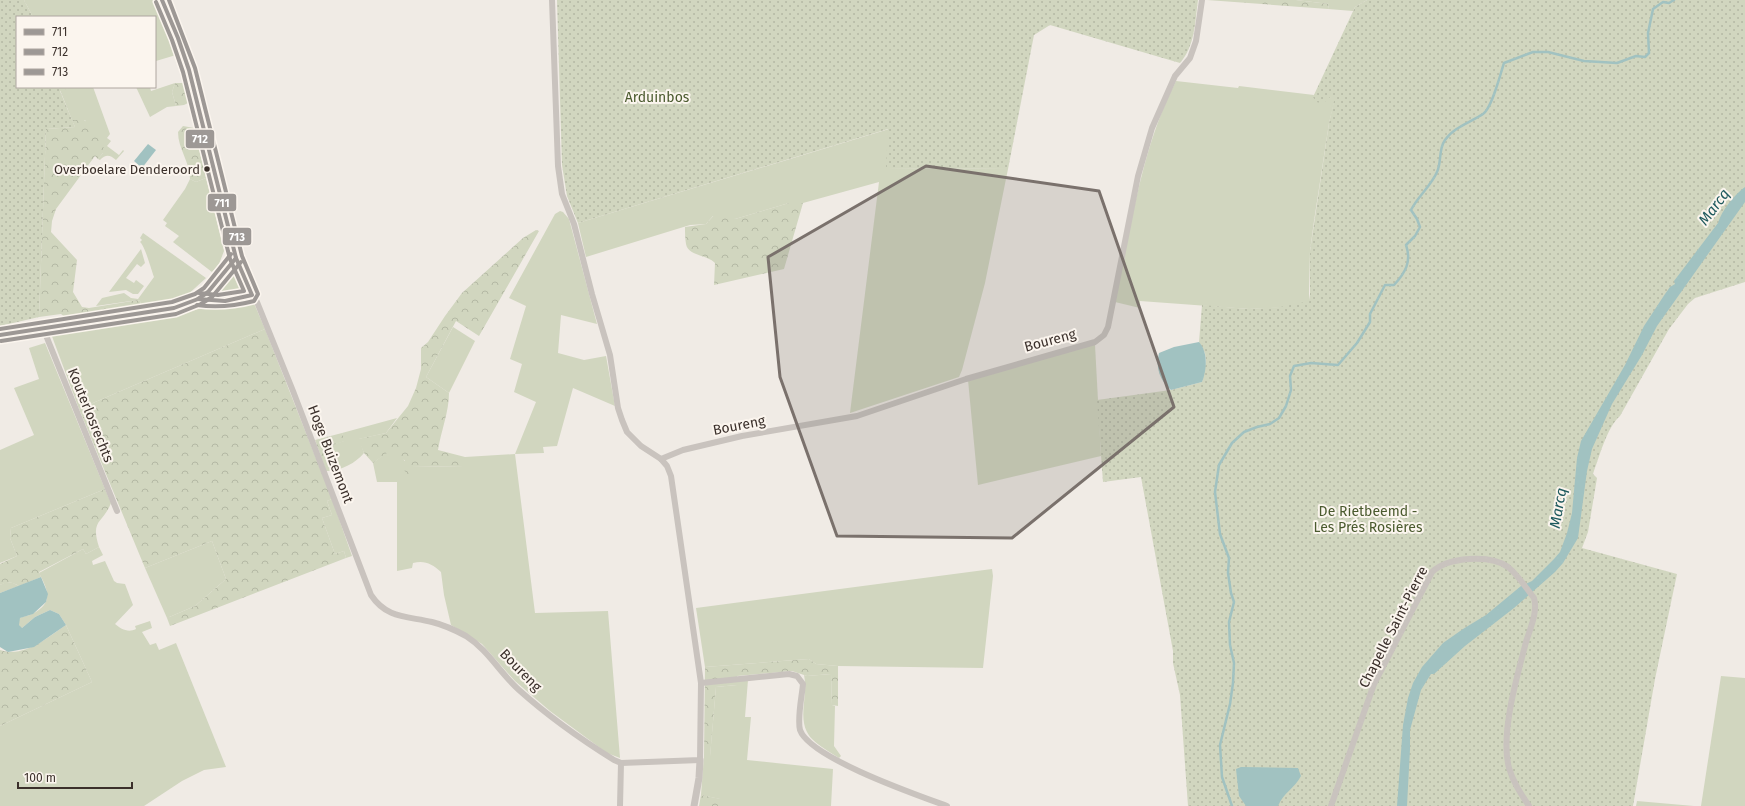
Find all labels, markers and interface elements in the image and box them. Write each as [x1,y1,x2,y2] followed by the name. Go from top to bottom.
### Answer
[16,16,156,88] legend
[52,25,67,39] text: 711
[52,45,68,59] text: 712
[52,65,68,79] text: 713
[625,89,690,106] park label: Arduinbos
[185,129,215,149] line badge: 712
[192,133,208,146] text: 712
[54,162,200,177] place label: Overboelare Denderoord
[202,164,212,174] marker: Overboelare Denderoord
[1695,185,1733,229] water label: Marcq
[207,193,237,212] line badge: 711
[214,197,230,210] text: 711
[222,227,252,246] line badge: 713
[229,231,245,244] text: 713
[1022,325,1079,356] street label: Boureng
[64,366,117,465] street label: Kouterlosrechts
[304,403,357,507] street label: Hoge Buizemont
[711,412,767,439] street label: Boureng
[1546,486,1570,530] water label: Marcq
[1314,503,1423,536] park label: De Rietbeemd - Les Prés Rosières
[1355,564,1431,691] street label: Chapelle Saint-Pierre
[496,645,546,696] street label: Boureng
[18,764,132,790] scale bar
[24,771,56,785] text: 100 m

